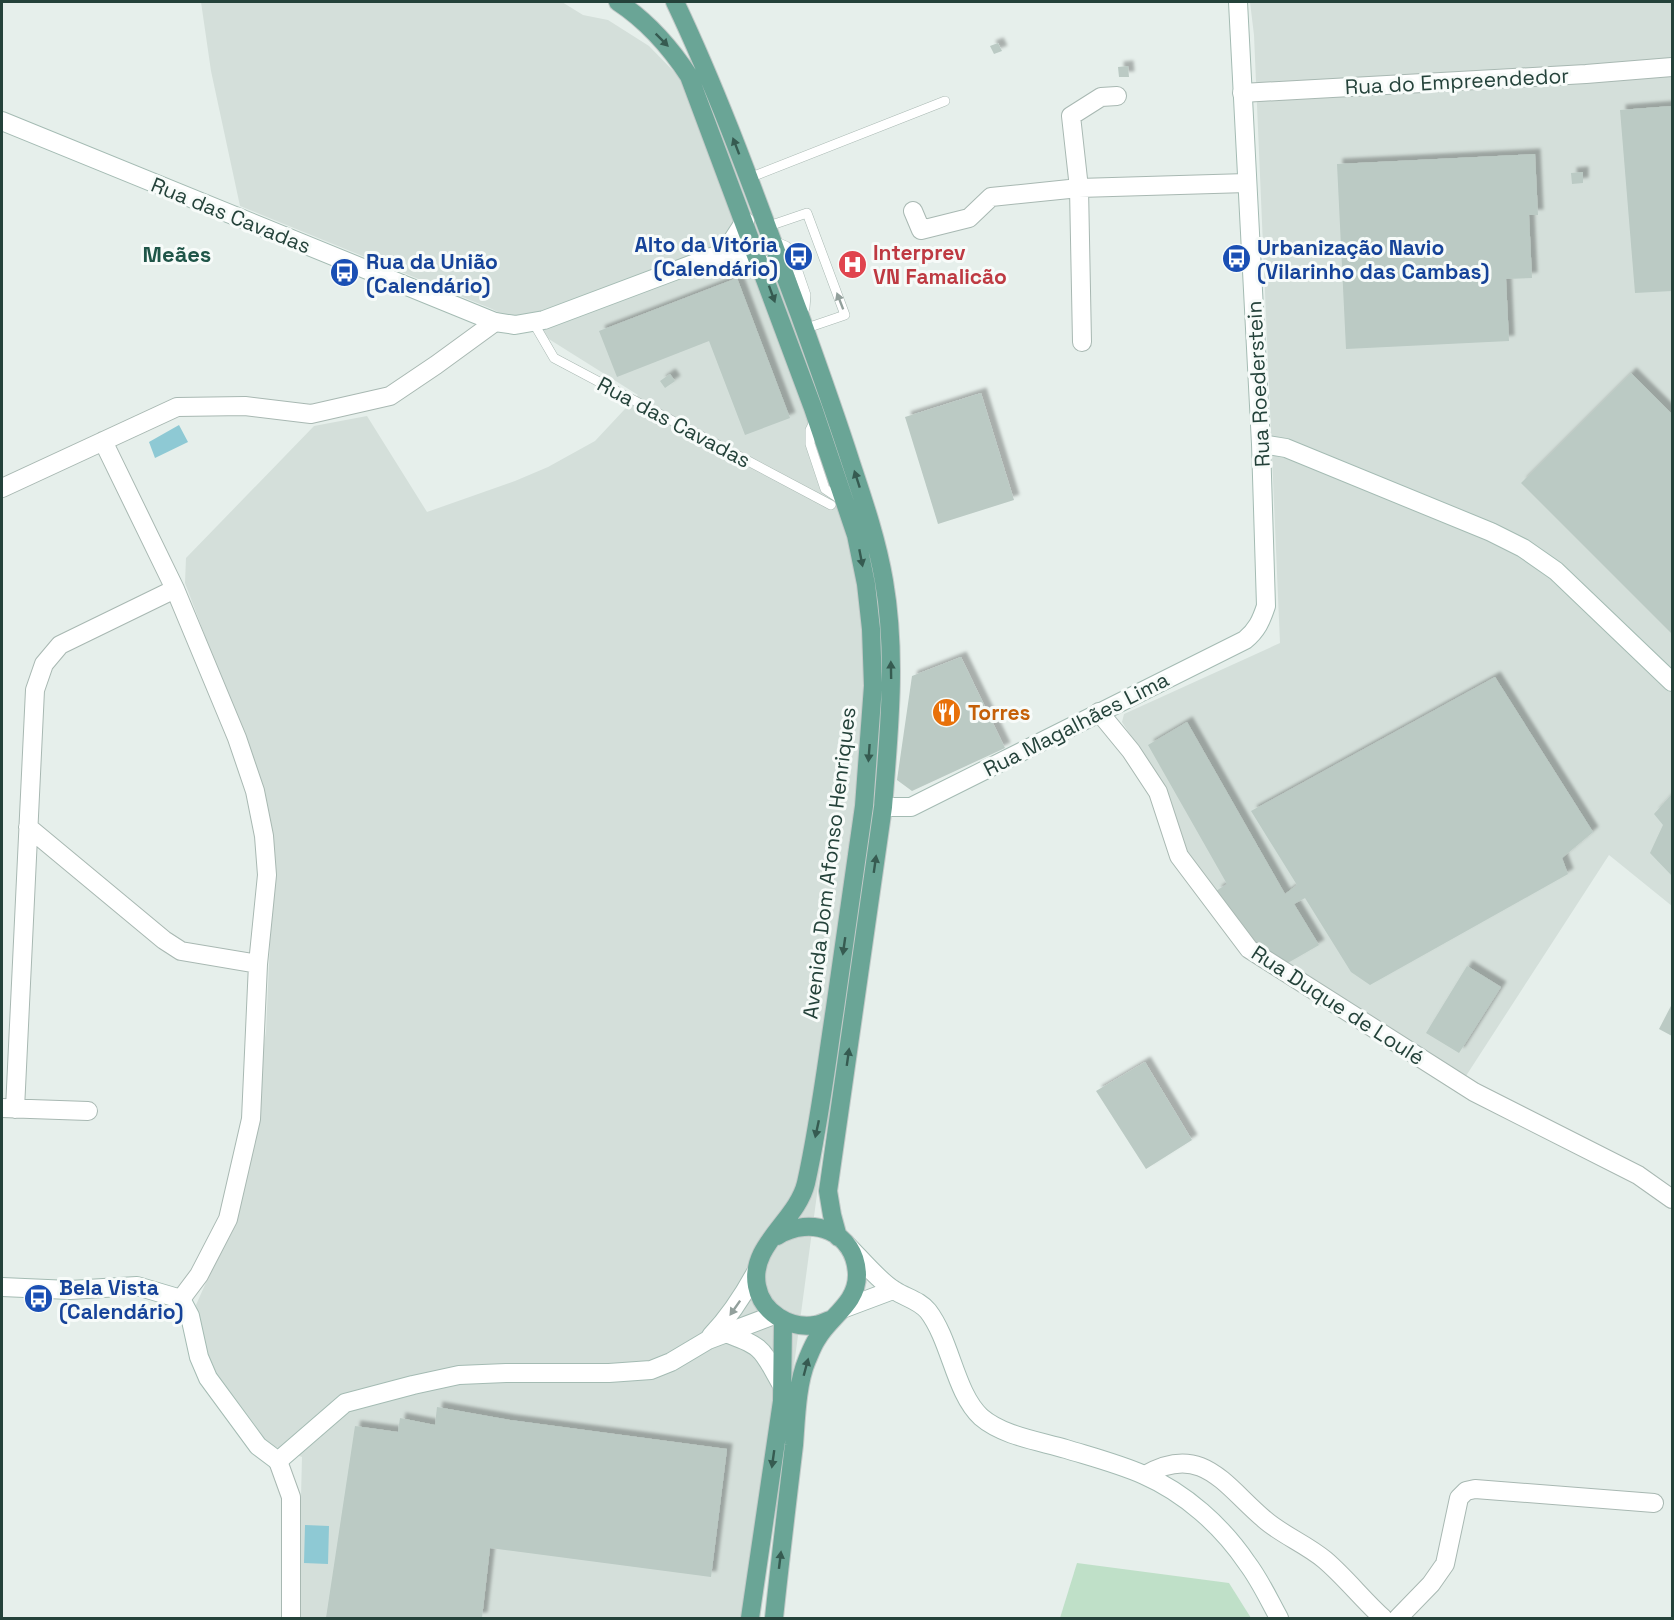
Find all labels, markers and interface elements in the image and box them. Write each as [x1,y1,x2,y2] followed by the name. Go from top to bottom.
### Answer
[655,32,669,47] one-way arrow
[1344,62,1570,100] street label: Rua do Empreendedor
[731,137,741,155] one-way arrow
[147,171,315,259] street label: Rua das Cavadas
[634,231,778,282] place label: Alto da Vitória (Calendário)
[1257,234,1489,285] place label: Urbanização Navio (Vilarinho das Cambas)
[873,239,1007,290] place label: Interprev VN Famalicão
[143,240,211,268] district label: Meães
[783,240,815,272] bus stop icon: Alto da Vitória (Calendário)
[1220,243,1252,275] bus stop icon: Urbanização Navio (Vilarinho das Cambas)
[366,248,498,299] place label: Rua da União (Calendário)
[836,248,868,280] hospital icon: Interprev VN Famalicão
[329,257,361,289] bus stop icon: Rua da União (Calendário)
[767,285,777,303] one-way arrow
[835,292,844,310] one-way arrow
[1240,300,1276,468] street label: Rua Roederstein
[593,370,755,474] street label: Rua das Cavadas
[851,470,861,488] one-way arrow
[857,549,866,568] one-way arrow
[886,660,896,679] one-way arrow
[979,666,1173,782] street label: Rua Magalhães Lima
[931,696,963,728] restaurant icon: Torres
[968,699,1031,726] place label: Torres
[796,705,862,1021] street label: Avenida Dom Afonso Henriques
[864,743,873,762] one-way arrow
[870,854,879,873] one-way arrow
[839,936,848,955] one-way arrow
[1246,939,1430,1071] street label: Rua Duque de Loulé
[843,1047,852,1066] one-way arrow
[812,1120,821,1139] one-way arrow
[59,1274,183,1325] place label: Bela Vista (Calendário)
[22,1283,54,1315] bus stop icon: Bela Vista (Calendário)
[729,1300,741,1316] one-way arrow
[801,1358,811,1376] one-way arrow
[769,1449,778,1468] one-way arrow
[776,1551,785,1570] one-way arrow

